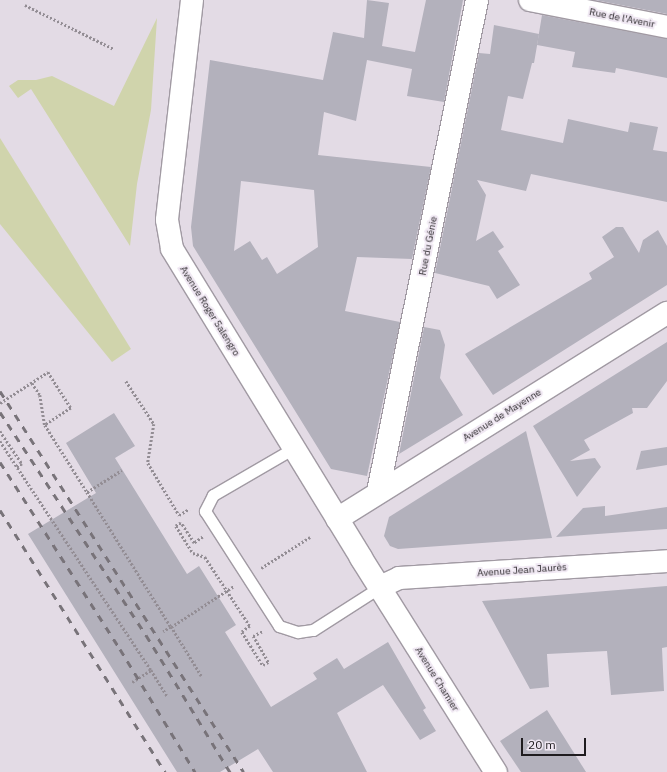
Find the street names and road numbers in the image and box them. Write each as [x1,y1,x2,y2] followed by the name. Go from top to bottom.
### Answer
[588,6,656,30] street label: Rue de l'Avenir
[416,215,440,277] street label: Rue du Génie
[177,264,243,358] street label: Avenue Roger Salengro
[461,386,543,444] street label: Avenue de Mayenne
[477,561,567,579] street label: Avenue Jean Jaurès
[412,645,462,713] street label: Avenue Chamier

